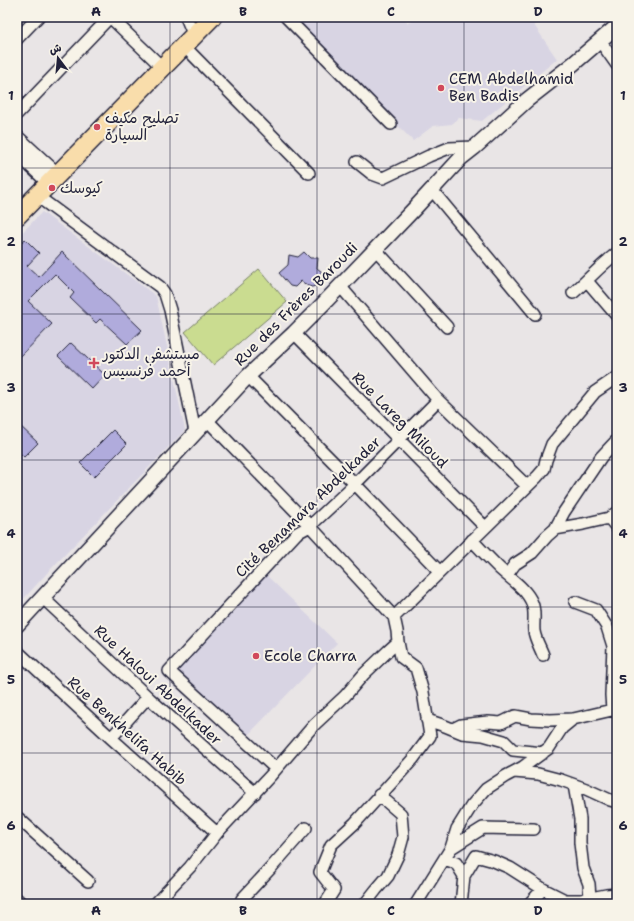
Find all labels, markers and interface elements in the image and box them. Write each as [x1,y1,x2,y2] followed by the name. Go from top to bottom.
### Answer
[91,3,101,20] text: A
[239,3,247,20] text: B
[387,3,395,20] text: C
[533,3,543,20] text: D
[38,38,78,78] north arrow
[47,40,63,58] text: ش
[449,69,574,106] place label: CEM Abdelhamid Ben Badis
[436,83,446,93] marker: CEM Abdelhamid Ben Badis
[8,87,14,104] text: 1
[620,87,626,104] text: 1
[105,108,179,145] place label: تصليح مكيف السيارة
[92,122,102,132] marker: تصليح مكيف السيارة
[60,178,103,198] place label: كيوسك
[47,183,57,193] marker: كيوسك
[6,233,16,250] text: 2
[618,233,628,250] text: 2
[230,238,362,370] street label: Rue des Frères Baroudi
[102,344,200,381] place label: مستشفى الدكتور أحمد فرنسيس
[88,357,100,369] marker: مستشفى الدكتور أحمد فرنسيس
[348,368,453,473] street label: Rue Lareg Miloud
[6,379,16,396] text: 3
[618,379,628,396] text: 3
[231,432,385,582] street label: Cité Benamara Abdelkader
[6,525,16,542] text: 4
[618,525,628,542] text: 4
[90,621,226,749] street label: Rue Haloui Abdelkader
[264,646,357,666] place label: Ecole Charra
[251,651,261,661] marker: Ecole Charra
[7,671,15,688] text: 5
[619,671,627,688] text: 5
[63,672,191,790] street label: Rue Benkhelifa Habib
[6,817,16,834] text: 6
[618,817,628,834] text: 6
[91,902,101,919] text: A
[239,902,247,919] text: B
[387,902,395,919] text: C
[533,902,543,919] text: D

